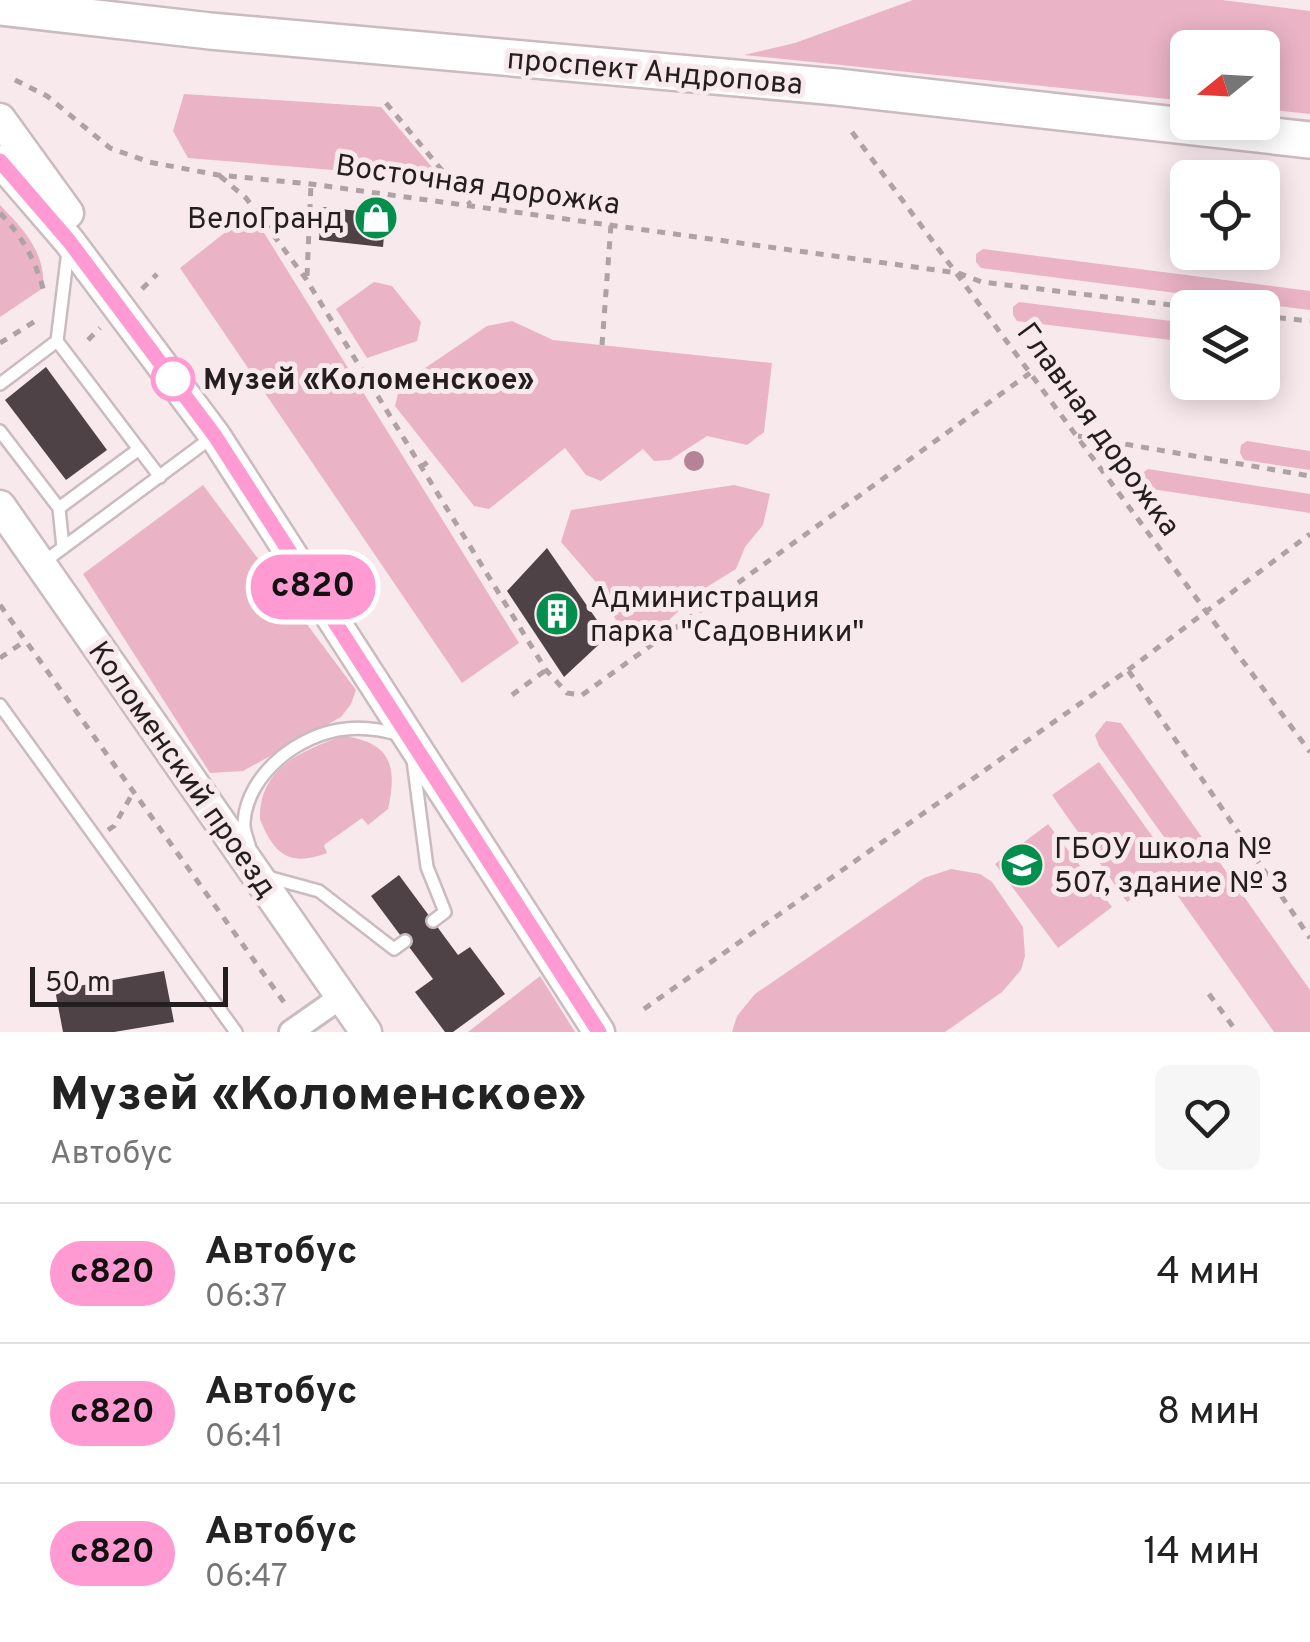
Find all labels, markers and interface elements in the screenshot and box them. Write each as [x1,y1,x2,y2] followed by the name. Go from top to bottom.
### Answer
[1170,30,1280,140] north arrow
[1170,30,1280,400] map controls
[505,42,804,105] street label: проспект Андропова
[333,148,622,225] street label: Восточная дорожка
[1170,160,1280,270] button: locate
[353,195,399,241] shop icon: ВелоГранд
[187,202,344,239] place label: ВелоГранд
[1170,290,1280,400] button: layers
[1007,316,1187,544] street label: Главная дорожка
[152,358,194,400] marker: Музей «Коломенское»
[203,363,534,400] place label: Музей «Коломенское»
[243,554,383,620] line badge: с820
[271,565,355,609] text: с820
[590,581,864,652] place label: Администрация парка "Садовники"
[534,591,580,637] building icon: Администрация парка "Садовники"
[78,635,283,906] street label: Коломенский проезд
[1054,832,1289,903] place label: ГБОУ школа № 507, здание № 3
[999,842,1045,888] school or university icon: ГБОУ школа № 507, здание № 3
[30,962,228,1006] scale bar
[45,966,111,1002] text: 50 m
[1155,1065,1260,1170] button: heart
[50,1067,586,1127] text: Музей «Коломенское»
[50,1135,173,1175] text: Автобус
[205,1229,358,1278] text: Автобус
[1157,1249,1260,1298] text: 4 мин
[70,1251,155,1295] text: с820
[205,1278,287,1318] text: 06:37
[205,1369,358,1418] text: Автобус
[1157,1389,1260,1438] text: 8 мин
[70,1391,155,1435] text: с820
[205,1418,283,1458] text: 06:41
[205,1509,358,1558] text: Автобус
[1143,1529,1260,1578] text: 14 мин
[70,1531,155,1575] text: с820
[205,1558,288,1598] text: 06:47

